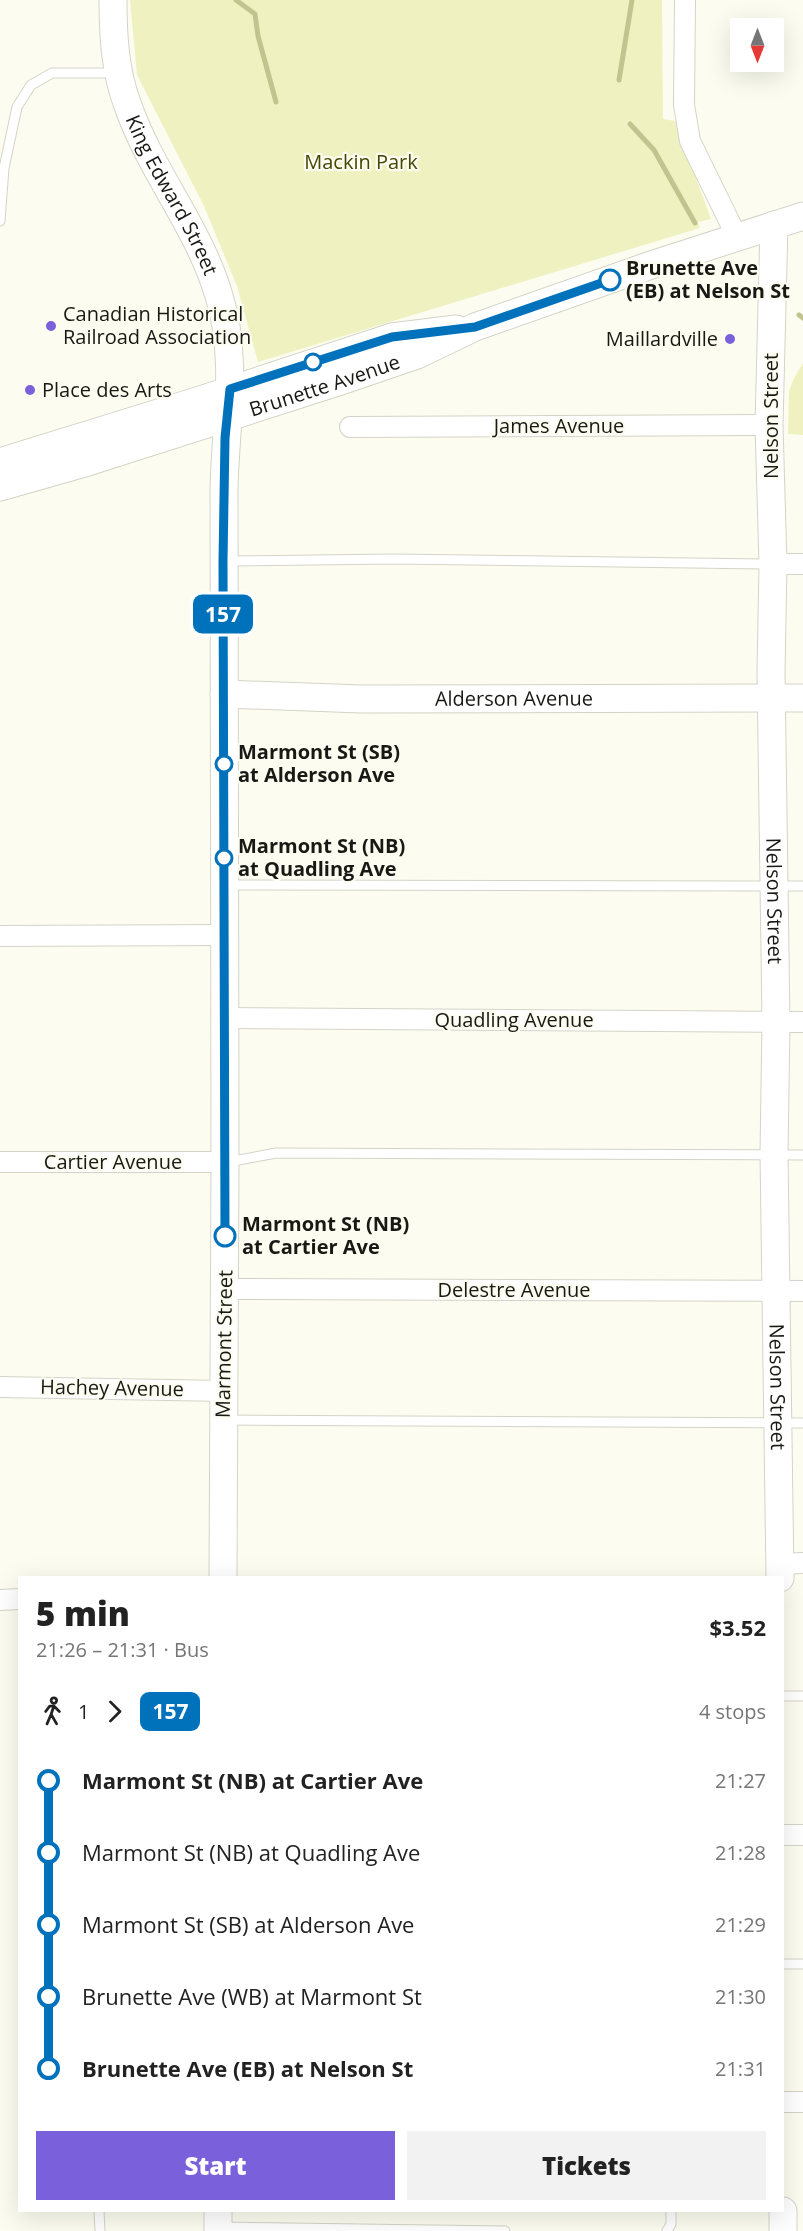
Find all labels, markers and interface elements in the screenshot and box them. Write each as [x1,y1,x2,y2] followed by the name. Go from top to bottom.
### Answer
[730,18,784,72] north arrow
[730,18,784,72] map controls
[120,111,225,279] street label: King Edward Street
[304,148,418,175] park label: Mackin Park
[626,254,790,304] place label: Brunette Ave (EB) at Nelson St
[599,269,621,291] marker: Brunette Ave (EB) at Nelson St
[63,300,251,350] place label: Canadian Historical Railroad Association
[44,319,58,333] marker: Canadian Historical Railroad Association
[606,325,718,352] place label: Maillardville
[723,332,737,346] marker: Maillardville
[246,348,403,423] street label: Brunette Avenue
[304,353,322,371] unlabelled marker
[757,353,784,479] street label: Nelson Street
[42,376,172,403] place label: Place des Arts
[23,383,37,397] marker: Place des Arts
[492,412,624,439] street label: James Avenue
[188,594,258,634] line badge: 157
[205,600,241,628] text: 157
[435,684,593,712] street label: Alderson Avenue
[238,738,400,788] place label: Marmont St (SB) at Alderson Ave
[215,755,233,773] marker: Marmont St (SB) at Alderson Ave
[238,832,405,882] place label: Marmont St (NB) at Quadling Ave
[760,837,789,964] street label: Nelson Street
[215,849,233,867] marker: Marmont St (NB) at Quadling Ave
[434,1006,594,1033] street label: Quadling Avenue
[44,1148,182,1175] street label: Cartier Avenue
[242,1210,409,1260] place label: Marmont St (NB) at Cartier Ave
[214,1225,236,1247] marker: Marmont St (NB) at Cartier Ave
[209,1270,238,1418] street label: Marmont Street
[438,1276,590,1303] street label: Delestre Avenue
[763,1323,792,1450] street label: Nelson Street
[40,1373,184,1402] street label: Hachey Avenue
[36,1591,130,1636] text: 5 min
[709,1612,766,1642] text: $3.52
[36,1636,209,1663] text: 21:26 – 21:31 · Bus
[36,1695,69,1728] icon: walk
[98,1695,131,1728] icon: forward
[152,1697,188,1725] text: 157
[78,1698,89,1725] text: 1
[699,1698,766,1725] text: 4 stops
[82,1765,423,1795] text: Marmont St (NB) at Cartier Ave
[715,1767,766,1794] text: 21:27
[82,1837,420,1867] text: Marmont St (NB) at Quadling Ave
[715,1839,766,1866] text: 21:28
[82,1909,414,1939] text: Marmont St (SB) at Alderson Ave
[715,1911,766,1938] text: 21:29
[82,1981,422,2011] text: Brunette Ave (WB) at Marmont St
[715,1983,766,2010] text: 21:30
[82,2053,413,2083] text: Brunette Ave (EB) at Nelson St
[715,2055,766,2082] text: 21:31
[36,2131,395,2200] button: Start
[407,2131,766,2200] button: Tickets

